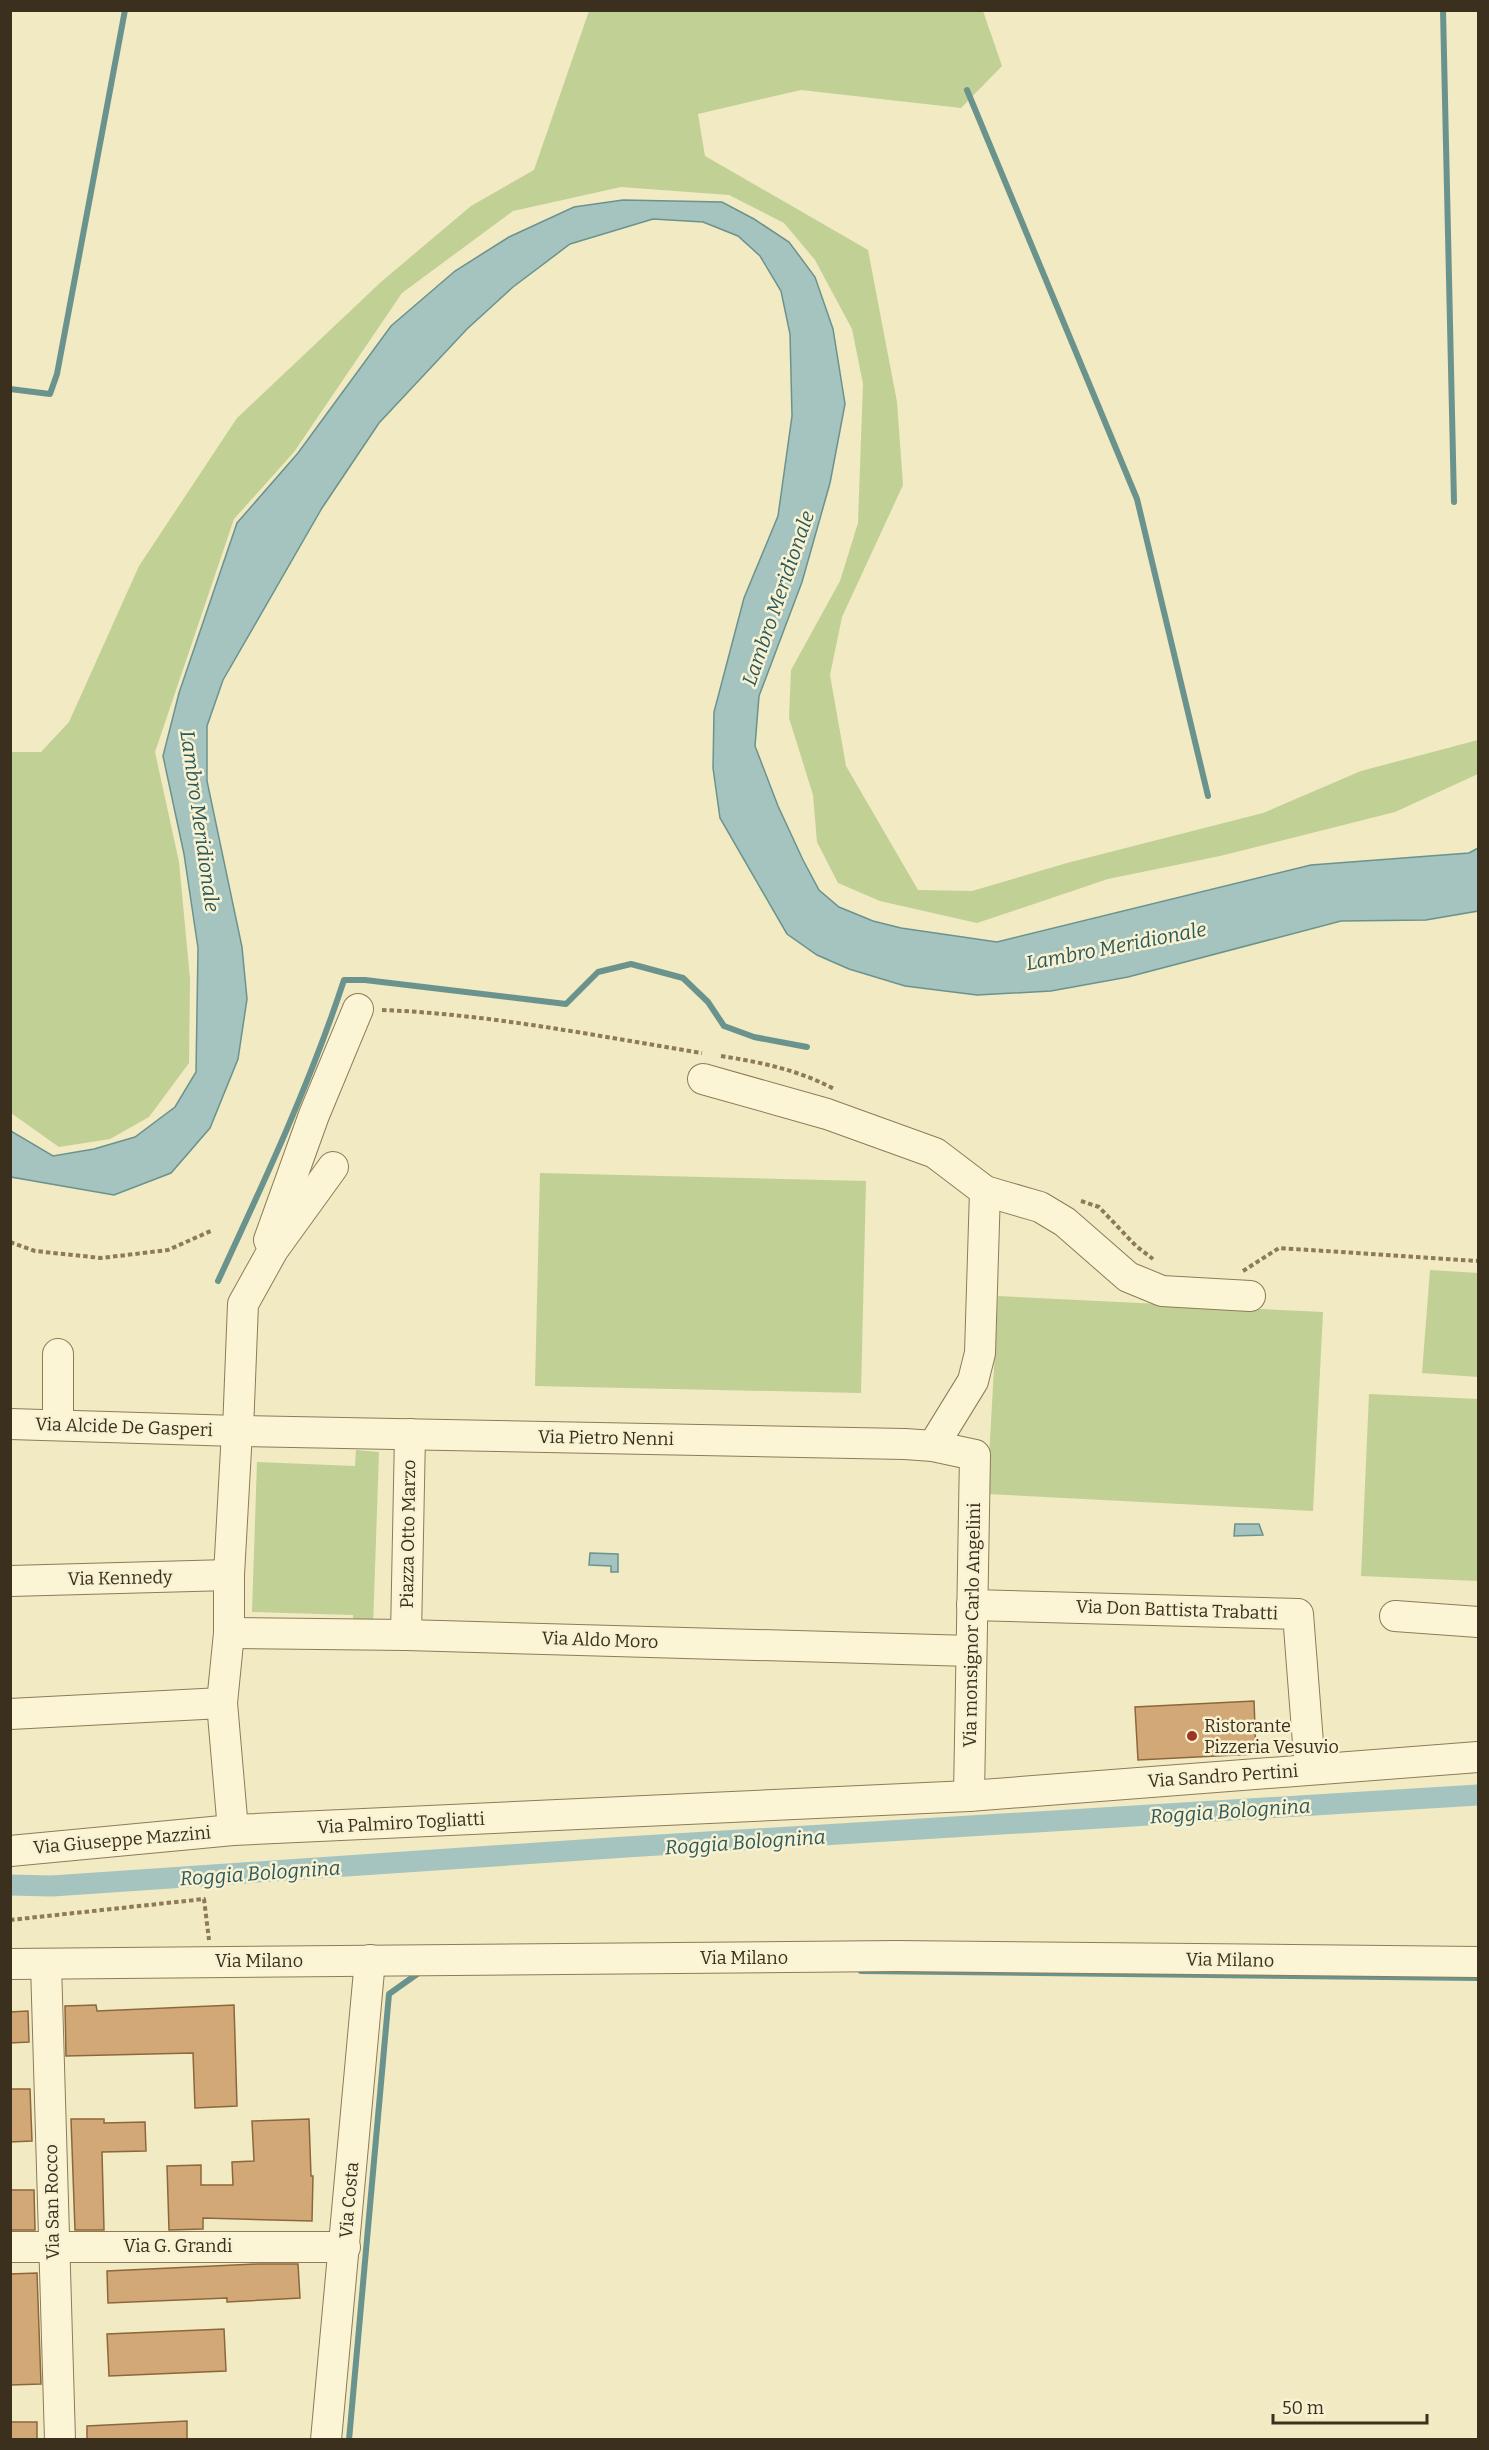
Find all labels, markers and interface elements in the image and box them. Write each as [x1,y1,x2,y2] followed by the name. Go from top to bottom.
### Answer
[737,507,819,689] water label: Lambro Meridionale
[175,729,225,913] water label: Lambro Meridionale
[1024,917,1208,975] water label: Lambro Meridionale
[35,1413,213,1441] street label: Via Alcide De Gasperi
[538,1426,674,1450] street label: Via Pietro Nenni
[396,1459,420,1609] street label: Piazza Otto Marzo
[959,1502,985,1748] street label: Via monsignor Carlo Angelini
[68,1566,173,1590] street label: Via Kennedy
[1076,1595,1278,1625] street label: Via Don Battista Trabatti
[541,1627,659,1653] street label: Via Aldo Moro
[1204,1715,1339,1758] place label: Ristorante Pizzeria Vesuvio
[1185,1729,1199,1743] marker: Ristorante Pizzeria Vesuvio
[1147,1760,1299,1792] street label: Via Sandro Pertini
[1149,1793,1311,1829] water label: Roggia Bolognina
[317,1808,485,1838] street label: Via Palmiro Togliatti
[32,1821,212,1859] street label: Via Giuseppe Mazzini
[664,1824,826,1860] water label: Roggia Bolognina
[179,1855,341,1891] water label: Roggia Bolognina
[700,1947,788,1969] street label: Via Milano
[1186,1948,1274,1972] street label: Via Milano
[215,1950,303,1972] street label: Via Milano
[40,2144,64,2260] street label: Via San Rocco
[335,2161,363,2239] street label: Via Costa
[124,2235,232,2257] street label: Via G. Grandi
[1273,2387,1428,2425] scale bar
[1282,2397,1324,2419] text: 50 m

